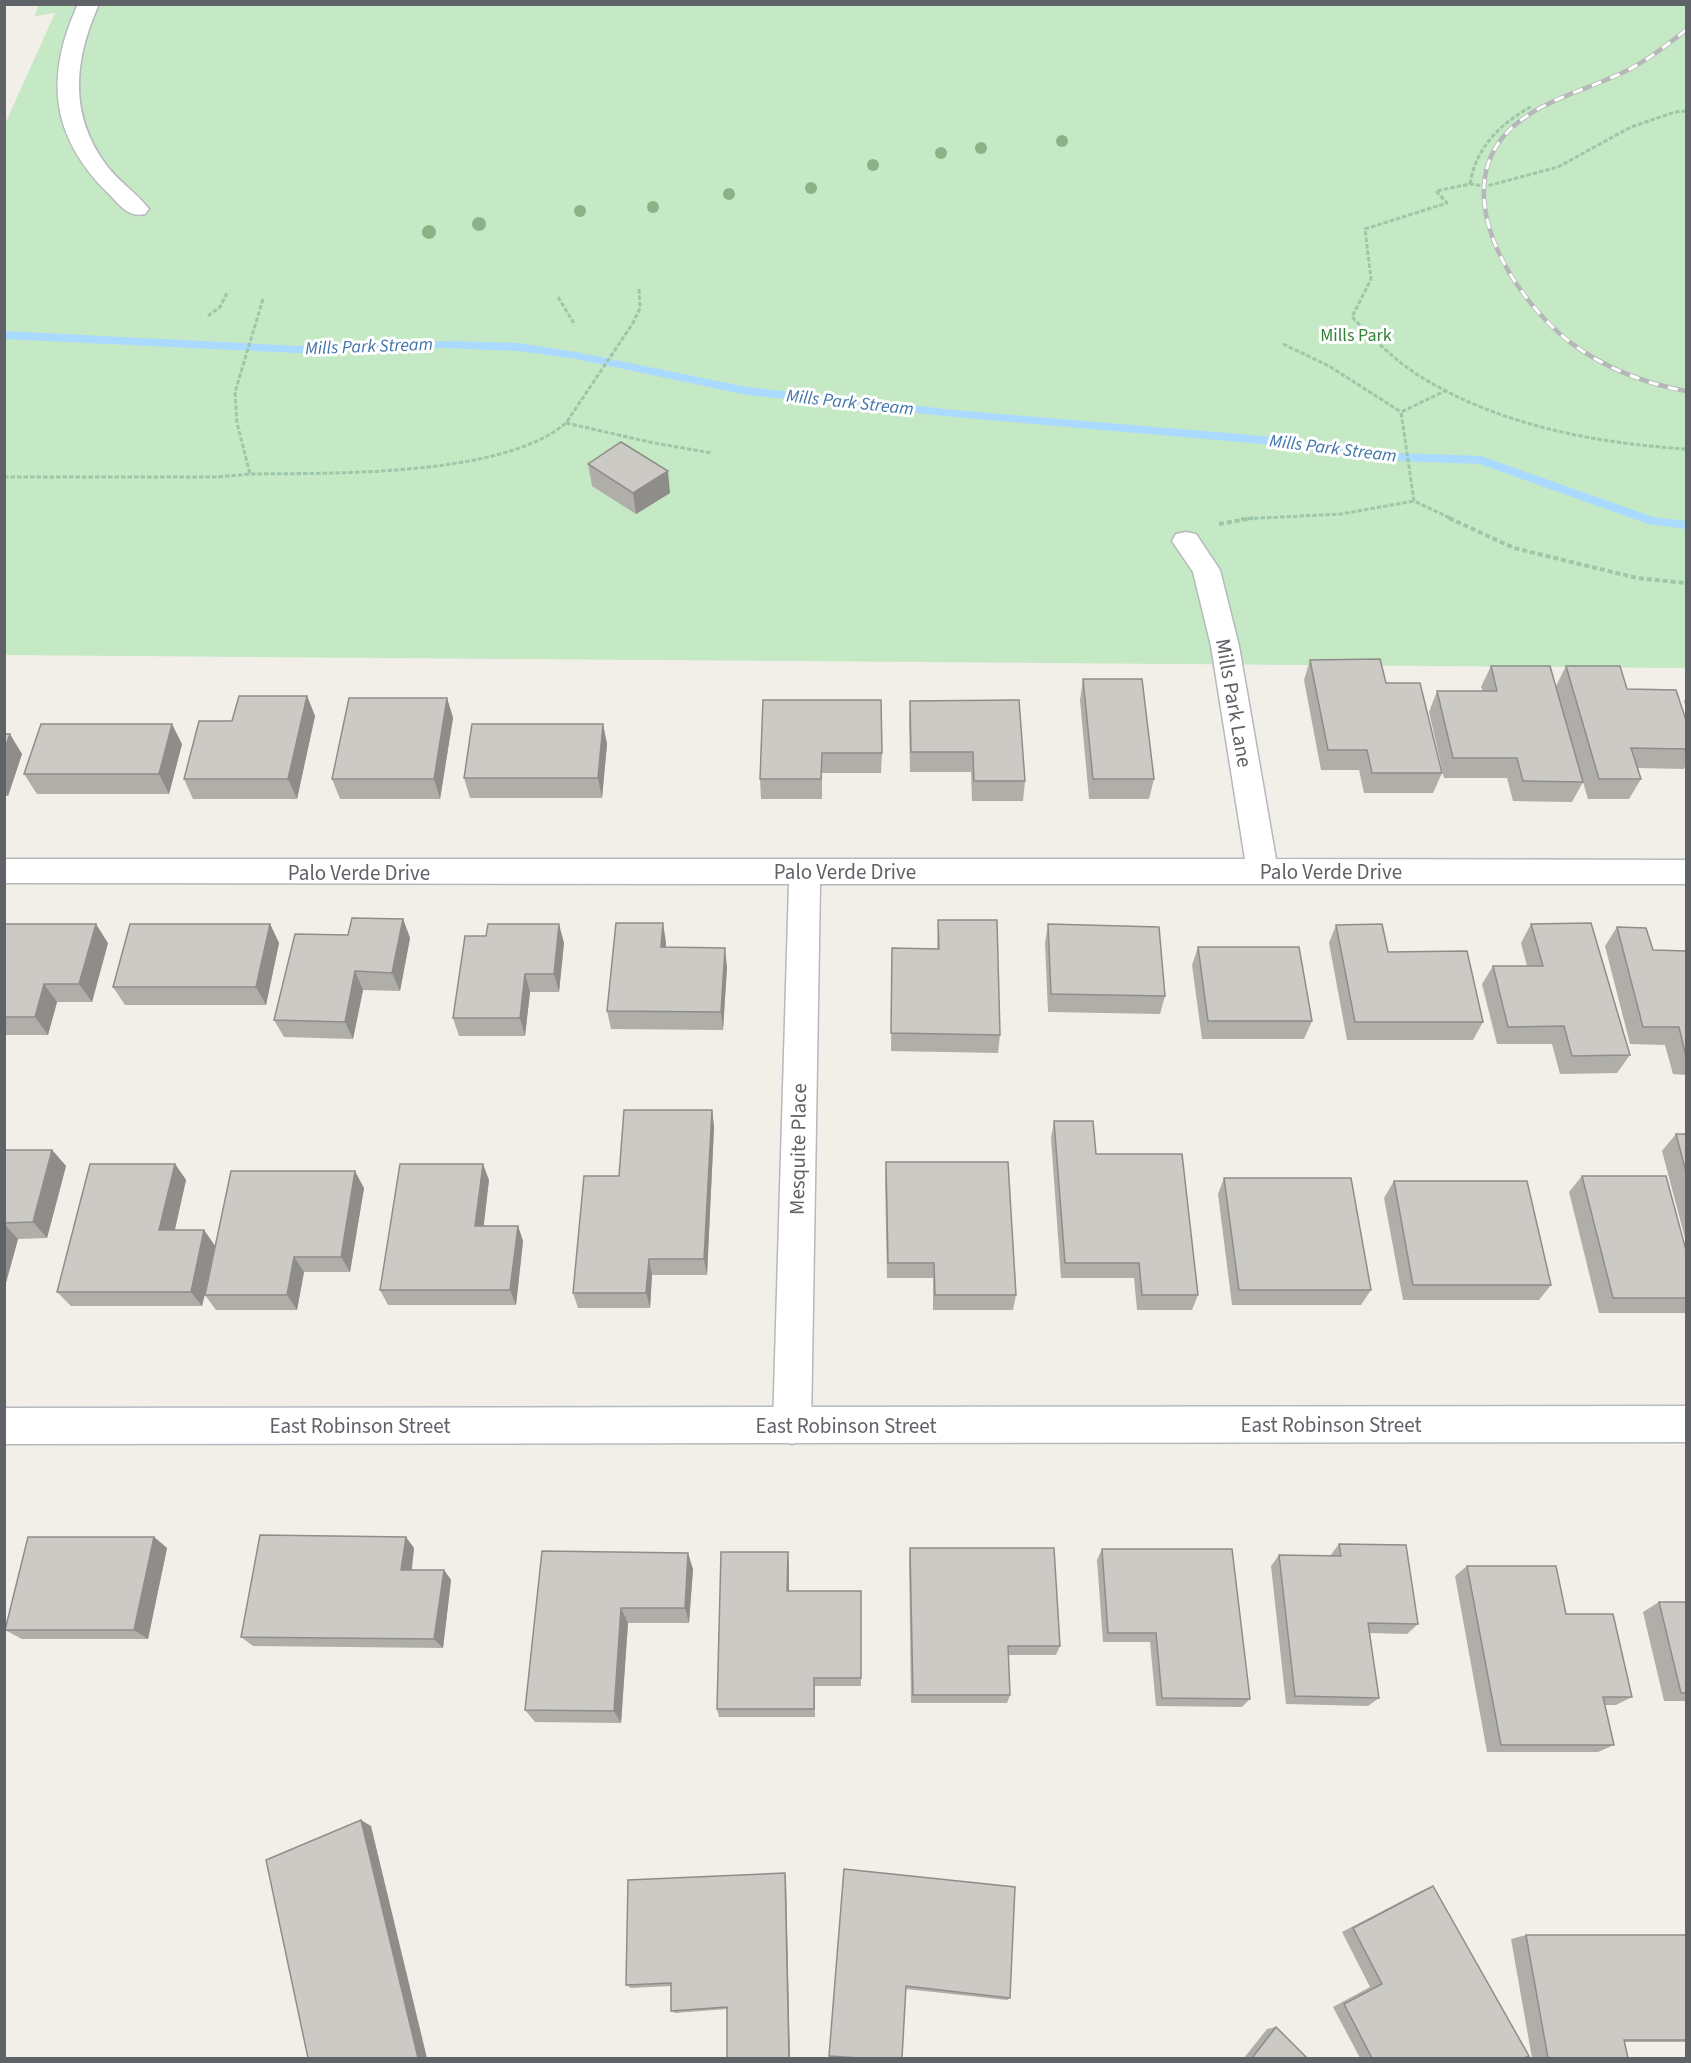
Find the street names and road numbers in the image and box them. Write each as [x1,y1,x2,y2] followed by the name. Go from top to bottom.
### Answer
[1208,636,1260,770] street label: Mills Park Lane
[774,857,916,887] street label: Palo Verde Drive
[1260,857,1402,887] street label: Palo Verde Drive
[288,858,430,888] street label: Palo Verde Drive
[782,1083,814,1215] street label: Mesquite Place
[1240,1410,1422,1440] street label: East Robinson Street
[269,1411,451,1441] street label: East Robinson Street
[755,1411,937,1441] street label: East Robinson Street

